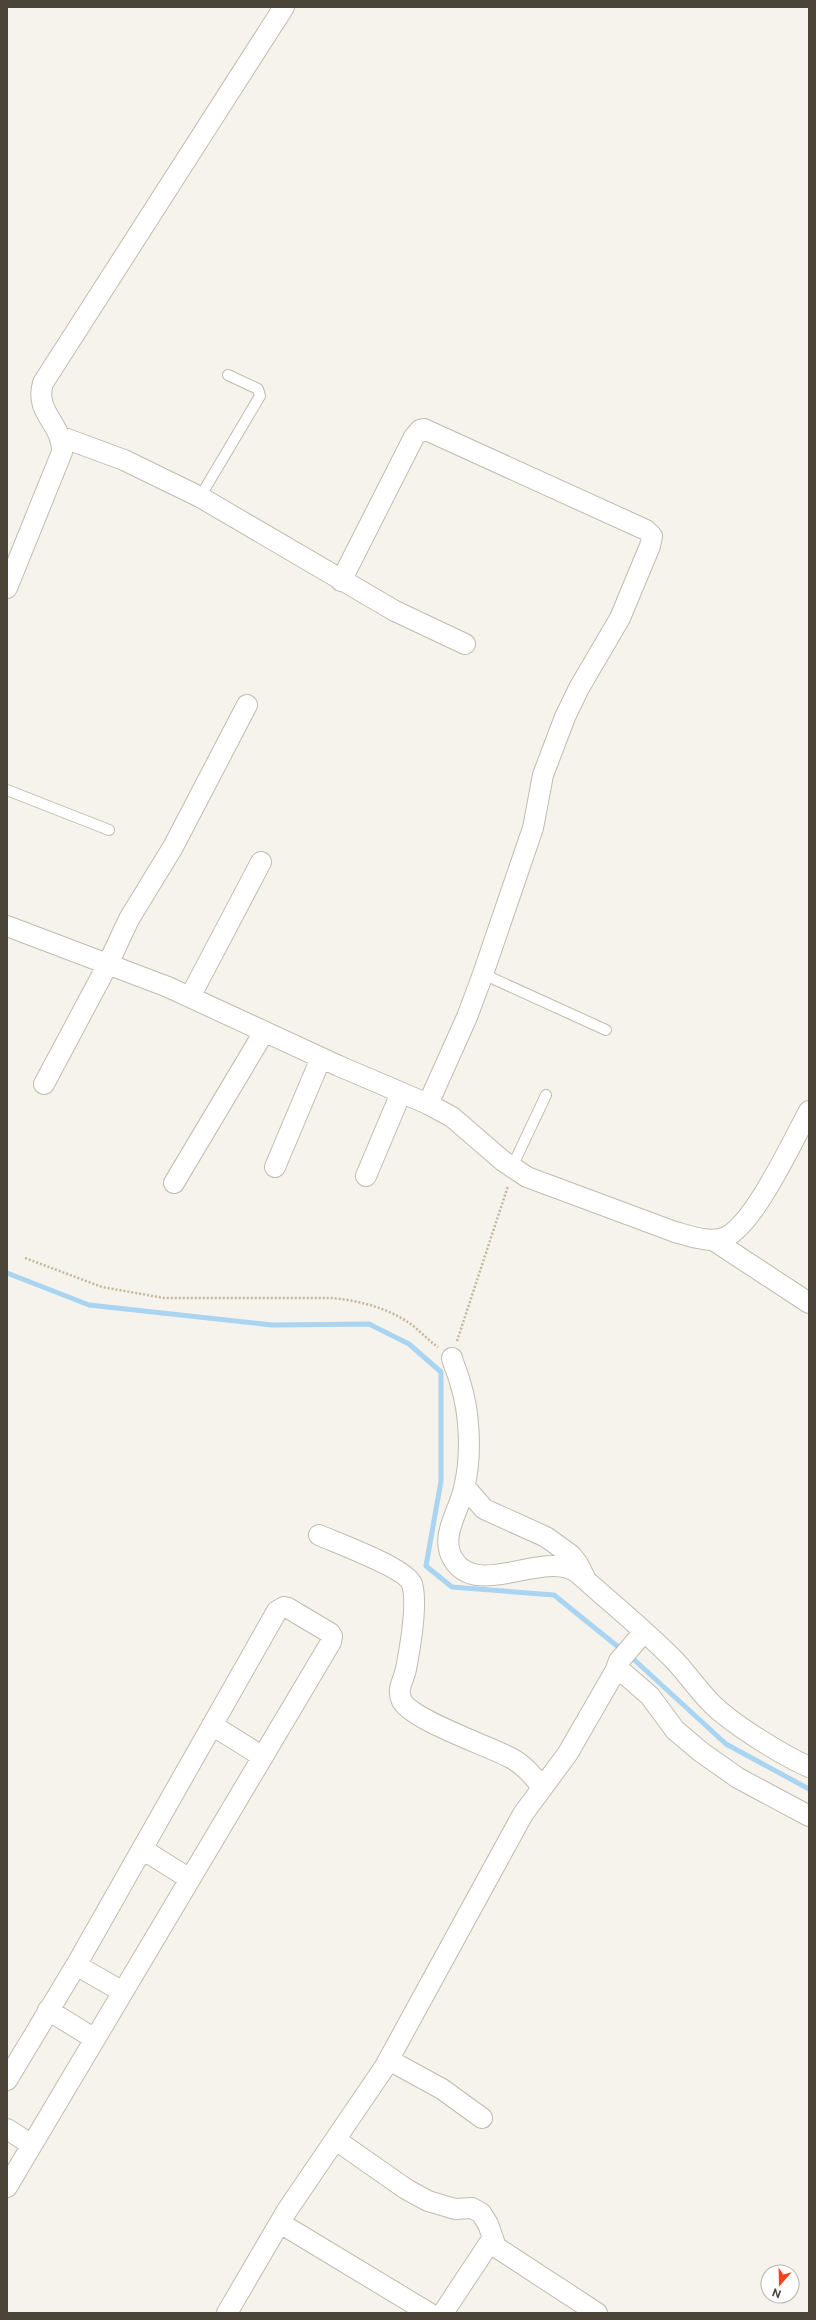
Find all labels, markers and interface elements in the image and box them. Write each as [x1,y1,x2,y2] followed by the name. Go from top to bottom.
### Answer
[760,2264,800,2304] north arrow
[770,2286,783,2301] text: N

